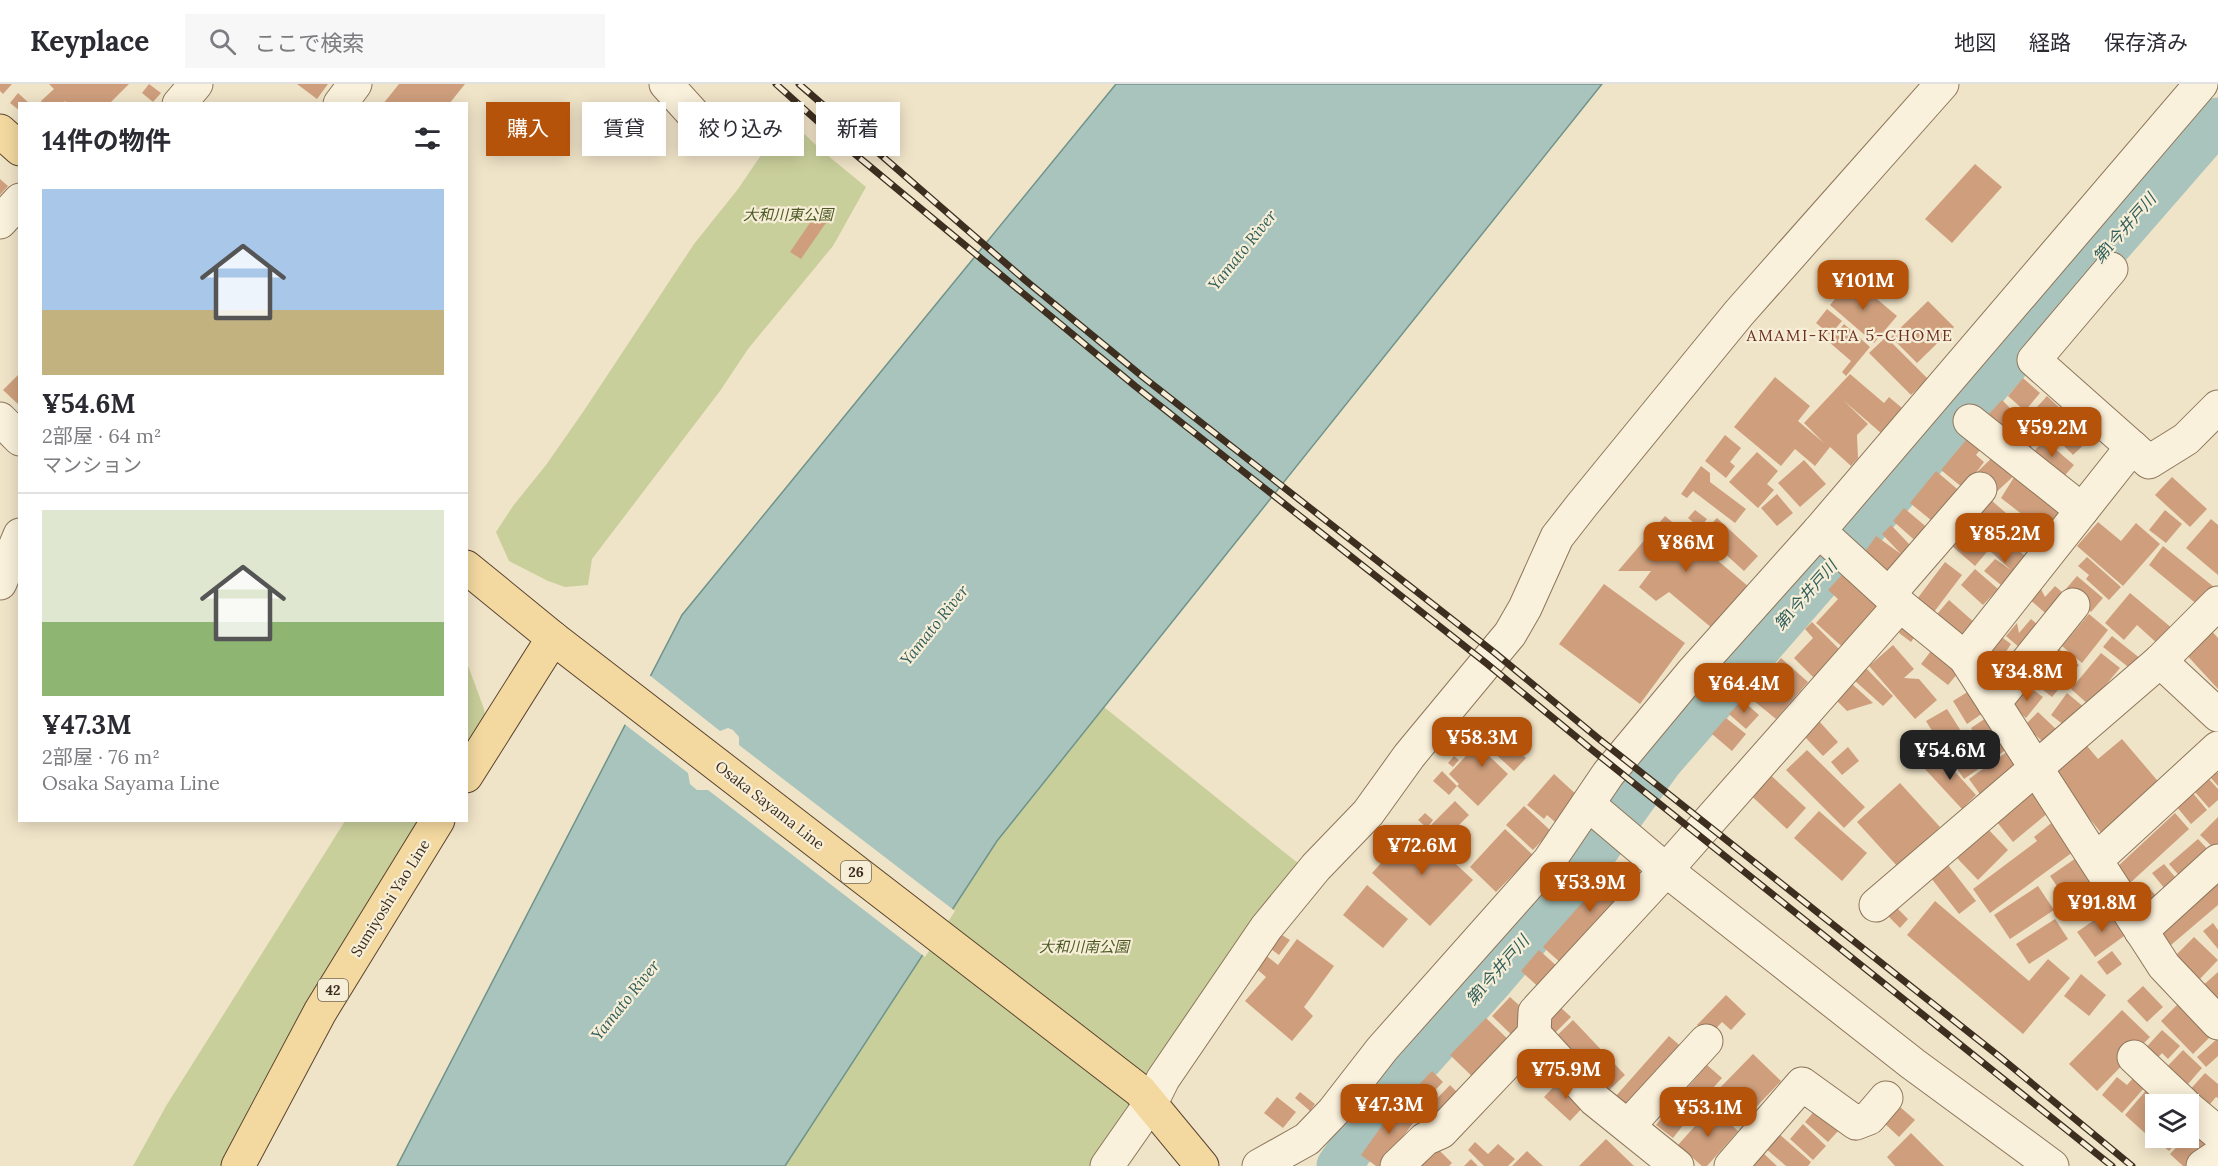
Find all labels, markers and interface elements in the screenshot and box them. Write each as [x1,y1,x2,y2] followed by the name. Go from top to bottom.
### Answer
[185,14,605,68] search box
[30,23,149,59] text: Keyplace
[206,25,239,58] icon: search
[254,29,364,57] text: ここで検索
[1954,29,1996,56] text: 地図
[2029,29,2071,56] text: 経路
[2104,29,2188,56] text: 保存済み
[486,102,570,156] chip: 購入
[582,102,666,156] chip: 賃貸
[678,102,804,156] chip: 絞り込み
[816,102,900,156] chip: 新着
[411,122,444,155] icon: filters
[42,124,171,157] text: 14件の物件
[2088,188,2161,267] water label: 第1今井戸川
[743,205,835,224] park label: 大和川東公園
[1204,205,1281,294] water label: Yamato River
[189,228,297,336] icon: home
[1821,260,1905,311] pin: ¥101M
[1832,267,1894,292] text: ¥101M
[1746,325,1953,345] district label: AMAMI-KITA 5-CHOME
[42,387,136,420] text: ¥54.6M
[2003,407,2101,458] pin: ¥59.2M
[2016,414,2088,439] text: ¥59.2M
[42,423,162,448] text: 2部屋 · 64 m²
[42,452,142,477] text: マンション
[1956,513,2054,564] pin: ¥85.2M
[1969,520,2041,545] text: ¥85.2M
[1650,522,1722,573] pin: ¥86M
[1658,529,1714,554] text: ¥86M
[189,549,297,657] icon: home
[1769,555,1842,634] water label: 第1今井戸川
[896,580,973,669] water label: Yamato River
[1978,651,2076,702] pin: ¥34.8M
[1991,658,2063,683] text: ¥34.8M
[1695,663,1793,714] pin: ¥64.4M
[1708,670,1780,695] text: ¥64.4M
[42,708,131,741] text: ¥47.3M
[1433,717,1531,768] pin: ¥58.3M
[1446,724,1518,749] text: ¥58.3M
[1901,730,1999,781] pin: ¥54.6M
[1914,737,1986,762] text: ¥54.6M
[42,744,160,769] text: 2部屋 · 76 m²
[712,756,828,854] street label: Osaka Sayama Line
[42,770,220,795] text: Osaka Sayama Line
[1373,825,1471,876] pin: ¥72.6M
[1387,832,1457,857] text: ¥72.6M
[346,836,434,960] street label: Sumiyoshi Yao Line
[841,861,871,883] road number: 26
[1541,862,1639,913] pin: ¥53.9M
[1554,869,1626,894] text: ¥53.9M
[2053,882,2151,933] pin: ¥91.8M
[2067,889,2137,914] text: ¥91.8M
[1461,930,1534,1009] water label: 第1今井戸川
[1039,937,1131,956] park label: 大和川南公園
[587,955,664,1044] water label: Yamato River
[318,979,348,1001] road number: 42
[1517,1049,1615,1100] pin: ¥75.9M
[1531,1056,1601,1081] text: ¥75.9M
[1340,1084,1438,1135] pin: ¥47.3M
[1659,1087,1757,1138] pin: ¥53.1M
[1355,1091,1423,1116] text: ¥47.3M
[1674,1094,1742,1119] text: ¥53.1M
[2145,1094,2199,1148] map controls
[2145,1094,2199,1148] button: layers

